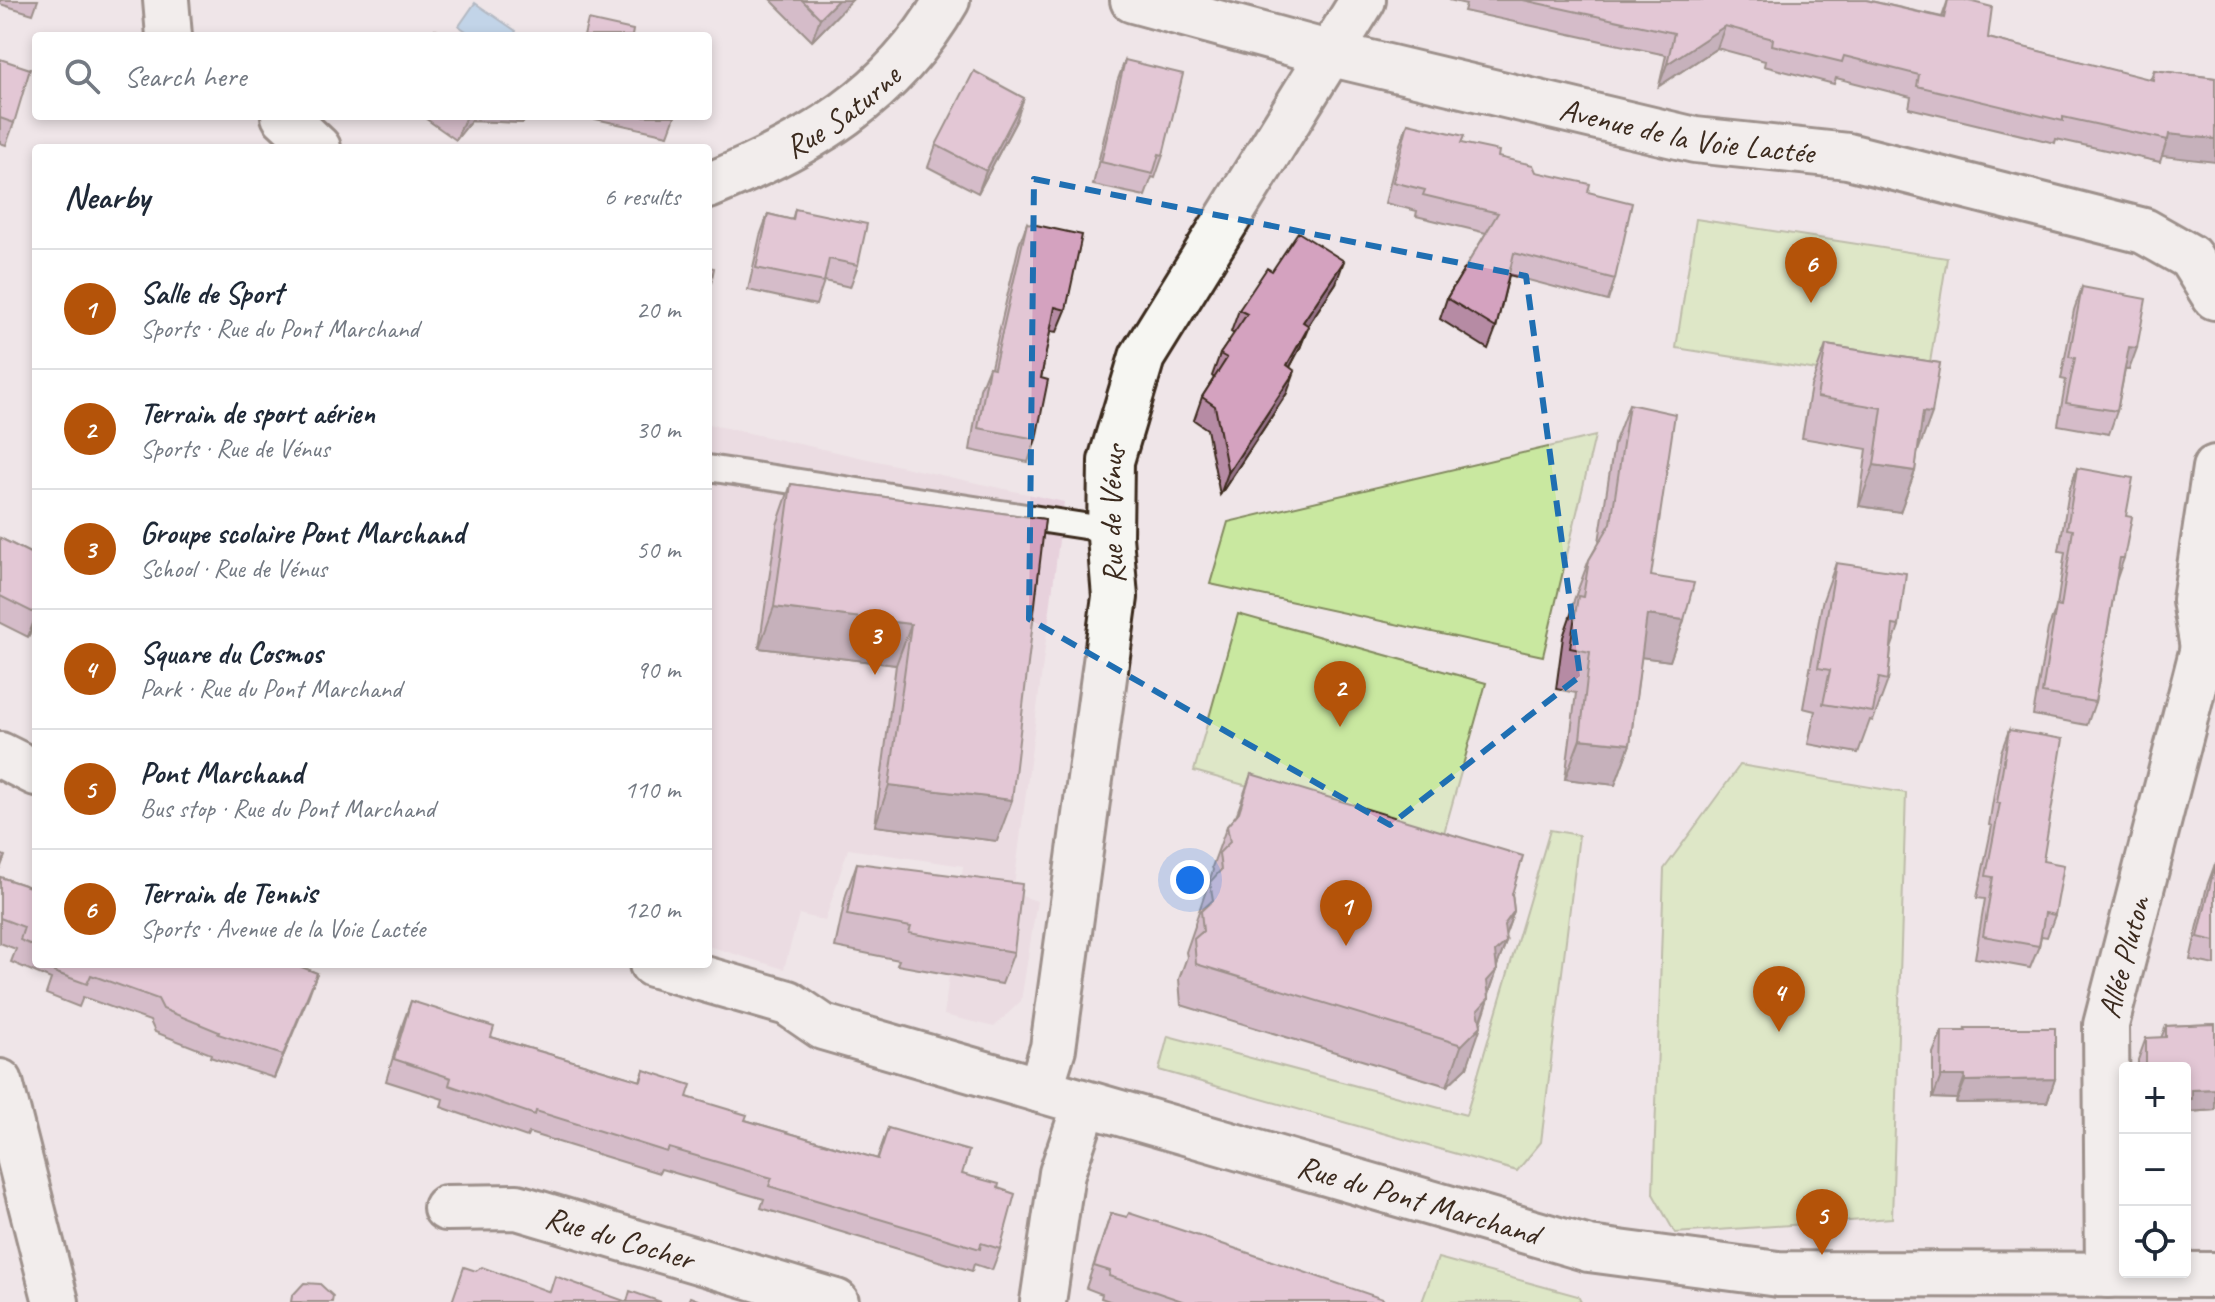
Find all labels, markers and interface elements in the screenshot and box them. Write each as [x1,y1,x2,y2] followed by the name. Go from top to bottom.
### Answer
[32,32,712,120] search box
[60,54,104,98] icon: search
[778,55,911,168] street label: Rue Saturne
[124,57,246,95] text: Search here
[1556,89,1819,174] street label: Avenue de la Voie Lactée
[64,175,150,218] text: Nearby
[604,180,680,213] text: 6 results
[1785,237,1837,303] pin: 6
[140,274,283,312] text: Salle de Sport
[84,293,96,326] text: 1
[636,293,680,326] text: 20 m
[140,312,419,345] text: Sports · Rue du Pont Marchand
[140,394,375,432] text: Terrain de sport aérien
[84,413,96,446] text: 2
[636,413,680,446] text: 30 m
[140,432,330,465] text: Sports · Rue de Vénus
[1090,437,1136,586] street label: Rue de Vénus
[140,514,464,552] text: Groupe scolaire Pont Marchand
[84,533,96,566] text: 3
[636,533,680,566] text: 50 m
[140,552,327,585] text: School · Rue de Vénus
[849,609,901,675] pin: 3
[140,634,323,672] text: Square du Cosmos
[84,653,96,686] text: 4
[636,653,680,686] text: 90 m
[1314,661,1366,727] pin: 2
[140,672,401,705] text: Park · Rue du Pont Marchand
[140,754,303,792] text: Pont Marchand
[84,773,96,806] text: 5
[624,773,680,806] text: 110 m
[140,792,435,825] text: Bus stop · Rue du Pont Marchand
[1170,860,1210,900] your location
[140,874,317,912] text: Terrain de Tennis
[1320,880,1372,946] pin: 1
[2089,891,2160,1023] street label: Allée Pluton
[84,893,96,926] text: 6
[624,893,680,926] text: 120 m
[140,912,425,945] text: Sports · Avenue de la Voie Lactée
[1753,966,1805,1032] pin: 4
[2119,1062,2191,1278] map controls
[2119,1062,2191,1134] button: +
[2119,1134,2191,1206] button: −
[1293,1146,1549,1256] street label: Rue du Pont Marchand
[1796,1189,1848,1255] pin: 5
[540,1197,702,1280] street label: Rue du Cocher
[2119,1206,2191,1278] button: locate

